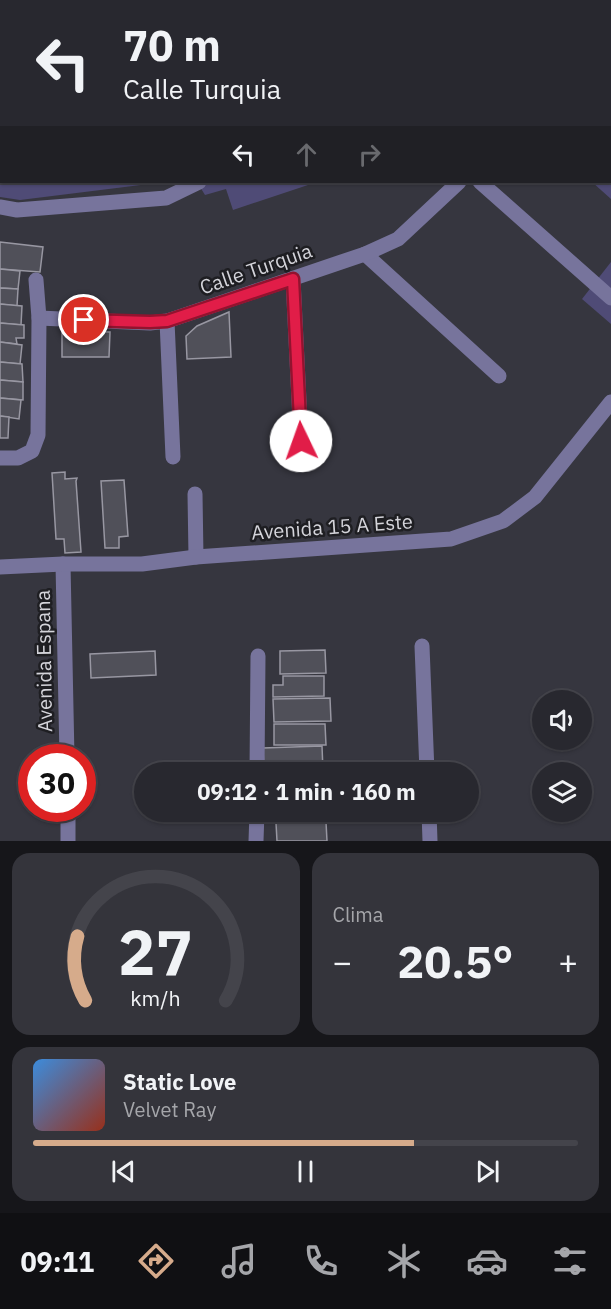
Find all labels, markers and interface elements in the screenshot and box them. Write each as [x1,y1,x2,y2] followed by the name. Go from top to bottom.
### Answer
[123,18,221,73] text: 70 m
[24,24,102,102] icon: left
[123,71,281,106] text: Calle Turquia
[227,138,260,171] icon: left
[290,138,323,171] icon: ahead
[353,138,386,171] icon: right
[196,237,316,300] street label: Calle Turquia
[58,294,109,345] pin
[67,303,100,336] icon: arrive
[269,409,333,473] position arrow
[250,507,414,546] street label: Avenida 15 A Este
[29,589,58,732] street label: Avenida Espana
[532,690,592,822] map controls
[532,690,592,750] button: sound
[18,744,96,822] speed limit sign: 30
[532,762,592,822] button: layers
[197,777,416,806] text: 09:12 · 1 min · 160 m
[333,901,384,928] text: Clima
[118,911,193,992] text: 27
[397,932,513,990] text: 20.5°
[333,940,352,983] text: −
[558,940,578,983] text: +
[131,984,181,1012] text: km/h
[123,1067,236,1096] text: Static Love
[123,1096,216,1123] text: Velvet Ray
[107,1155,140,1188] icon: previous
[289,1155,322,1188] icon: pause
[471,1155,504,1188] icon: next
[135,1240,177,1282] icon: directions
[218,1240,260,1282] icon: music
[300,1240,342,1282] icon: phone
[383,1240,425,1282] icon: climate
[466,1240,508,1282] icon: car
[549,1240,591,1282] icon: filters
[20,1244,94,1279] text: 09:11

